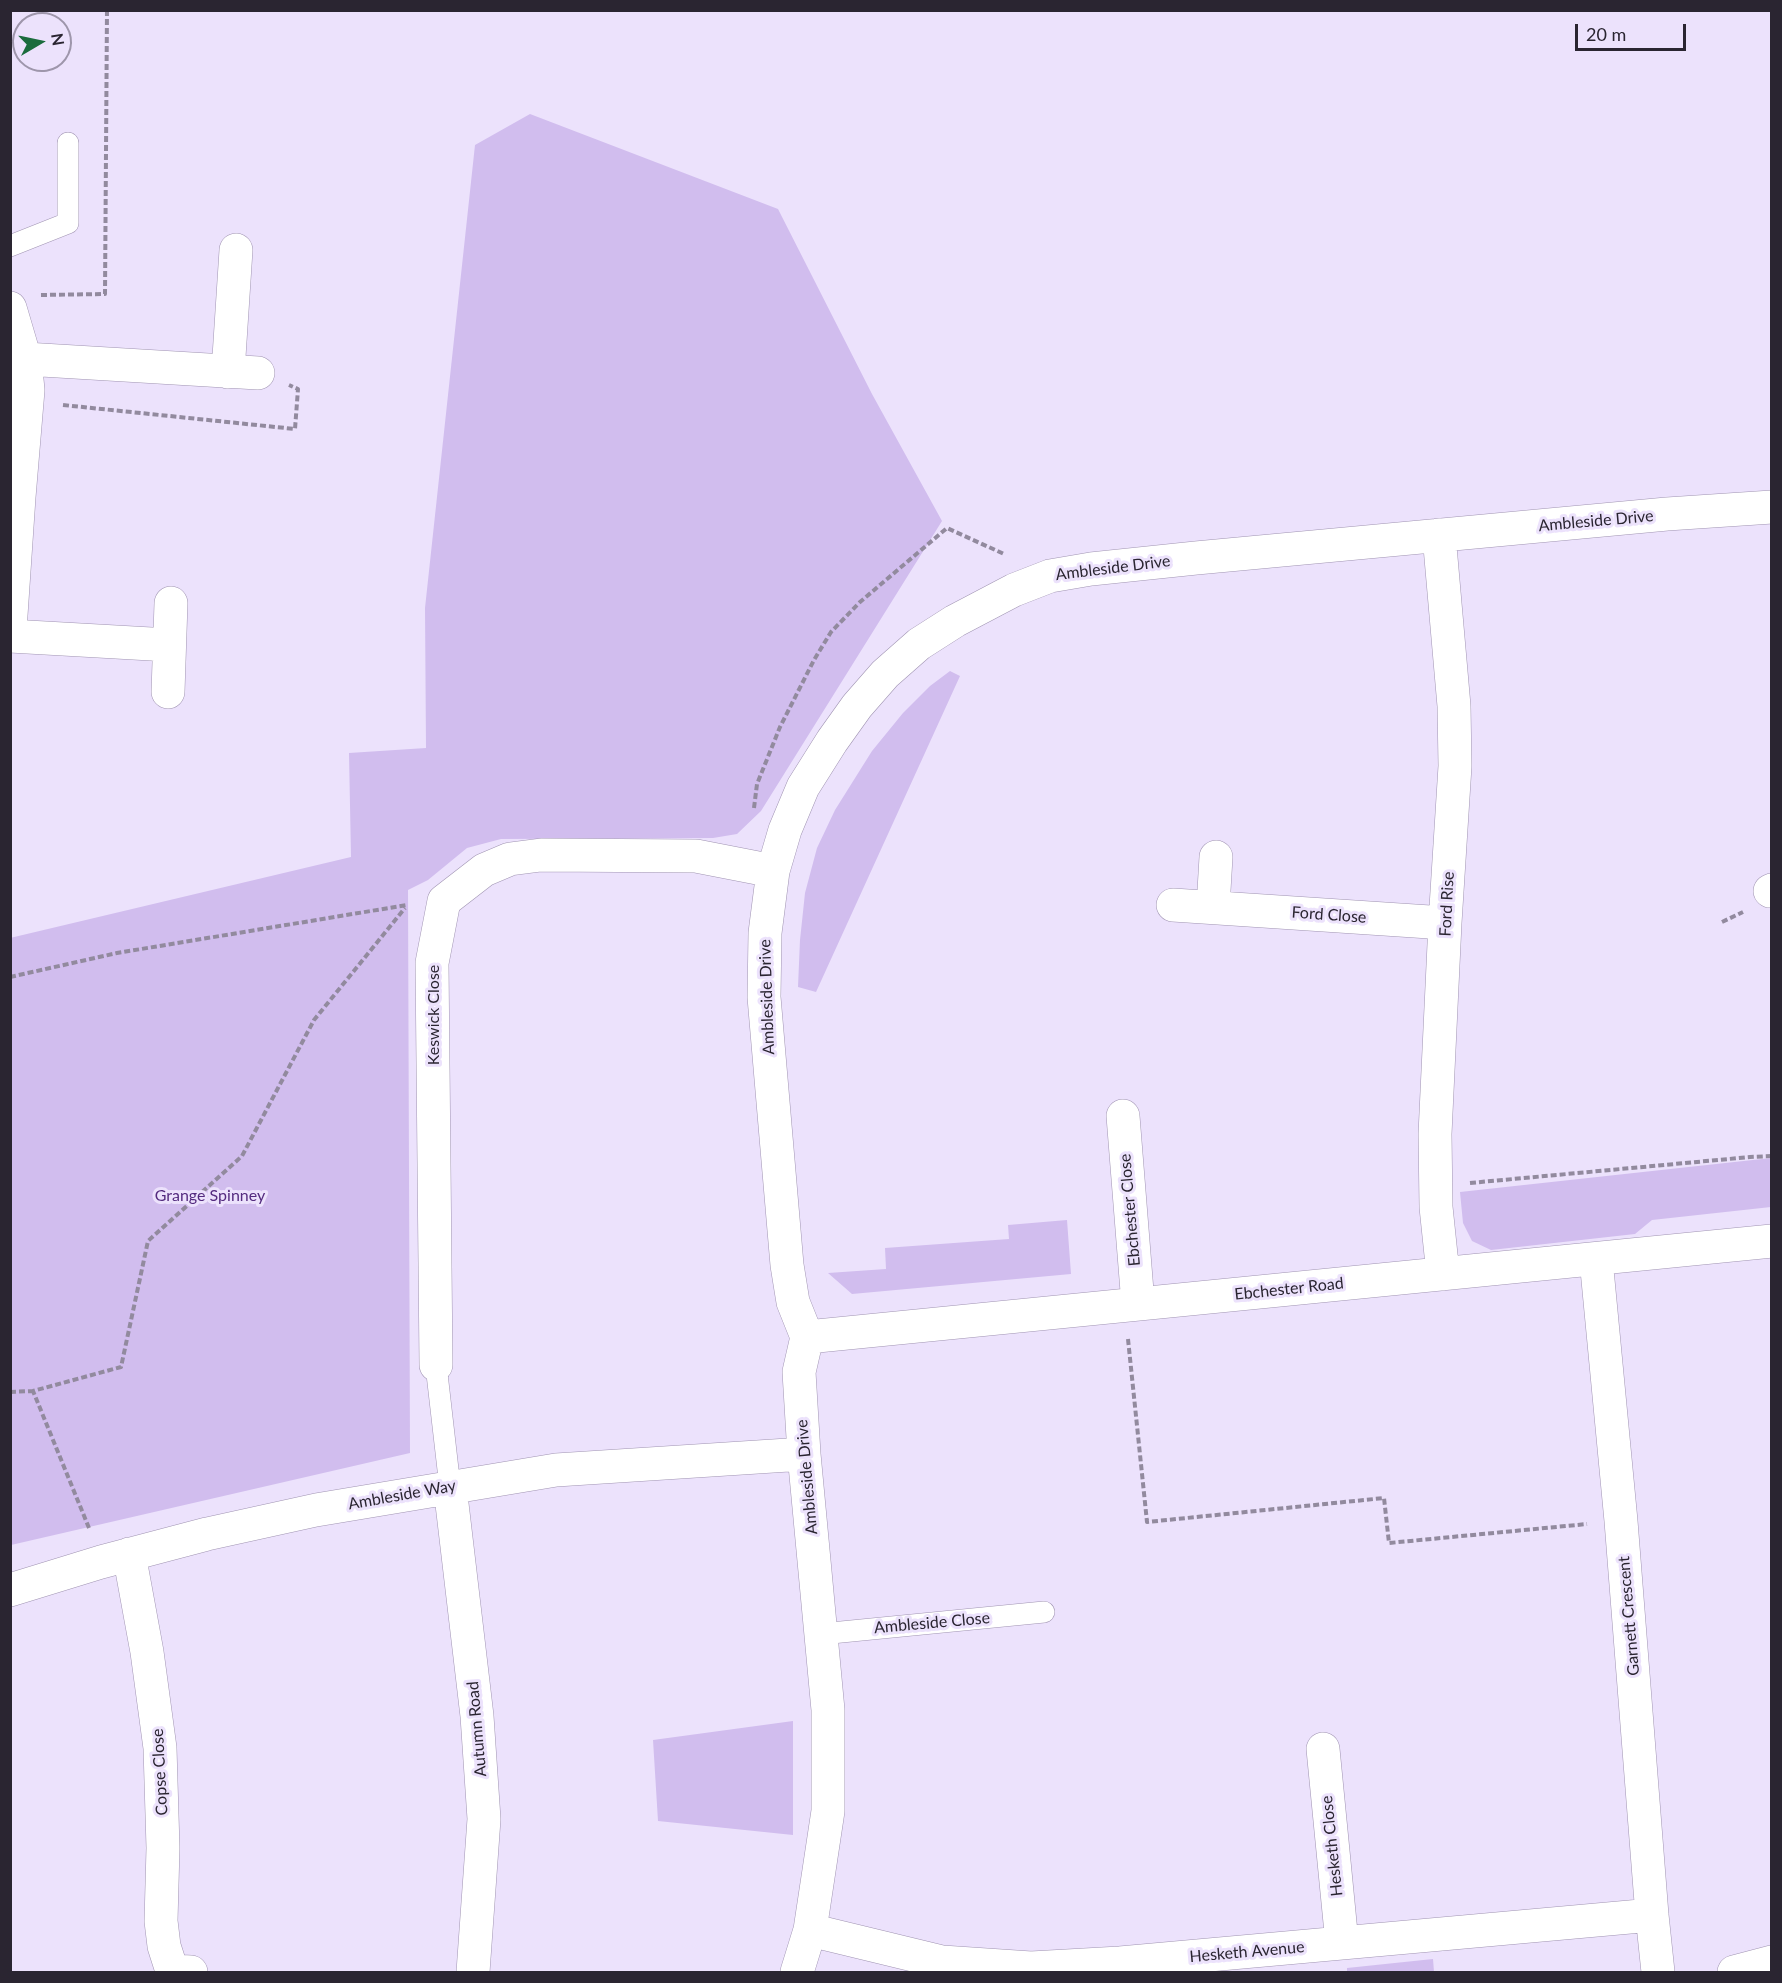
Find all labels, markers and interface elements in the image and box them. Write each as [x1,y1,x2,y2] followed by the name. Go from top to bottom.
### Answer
[12,12,72,72] north arrow
[1578,12,1689,50] scale bar
[1586,23,1626,45] text: 20 m
[48,32,69,47] text: N
[1538,506,1654,536] street label: Ambleside Drive
[1054,551,1172,585] street label: Ambleside Drive
[1436,871,1458,937] street label: Ford Rise
[1291,903,1367,927] street label: Ford Close
[755,939,779,1055] street label: Ambleside Drive
[424,965,444,1065] street label: Keswick Close
[1116,1153,1144,1267] street label: Ebchester Close
[155,1186,265,1206] park label: Grange Spinney
[1233,1274,1345,1304] street label: Ebchester Road
[792,1419,822,1535] street label: Ambleside Drive
[347,1476,457,1514] street label: Ambleside Way
[1614,1556,1644,1676] street label: Garnett Crescent
[873,1608,991,1638] street label: Ambleside Close
[463,1680,491,1778] street label: Autumn Road
[148,1728,172,1816] street label: Copse Close
[1317,1795,1347,1897] street label: Hesketh Close
[1189,1937,1305,1967] street label: Hesketh Avenue

